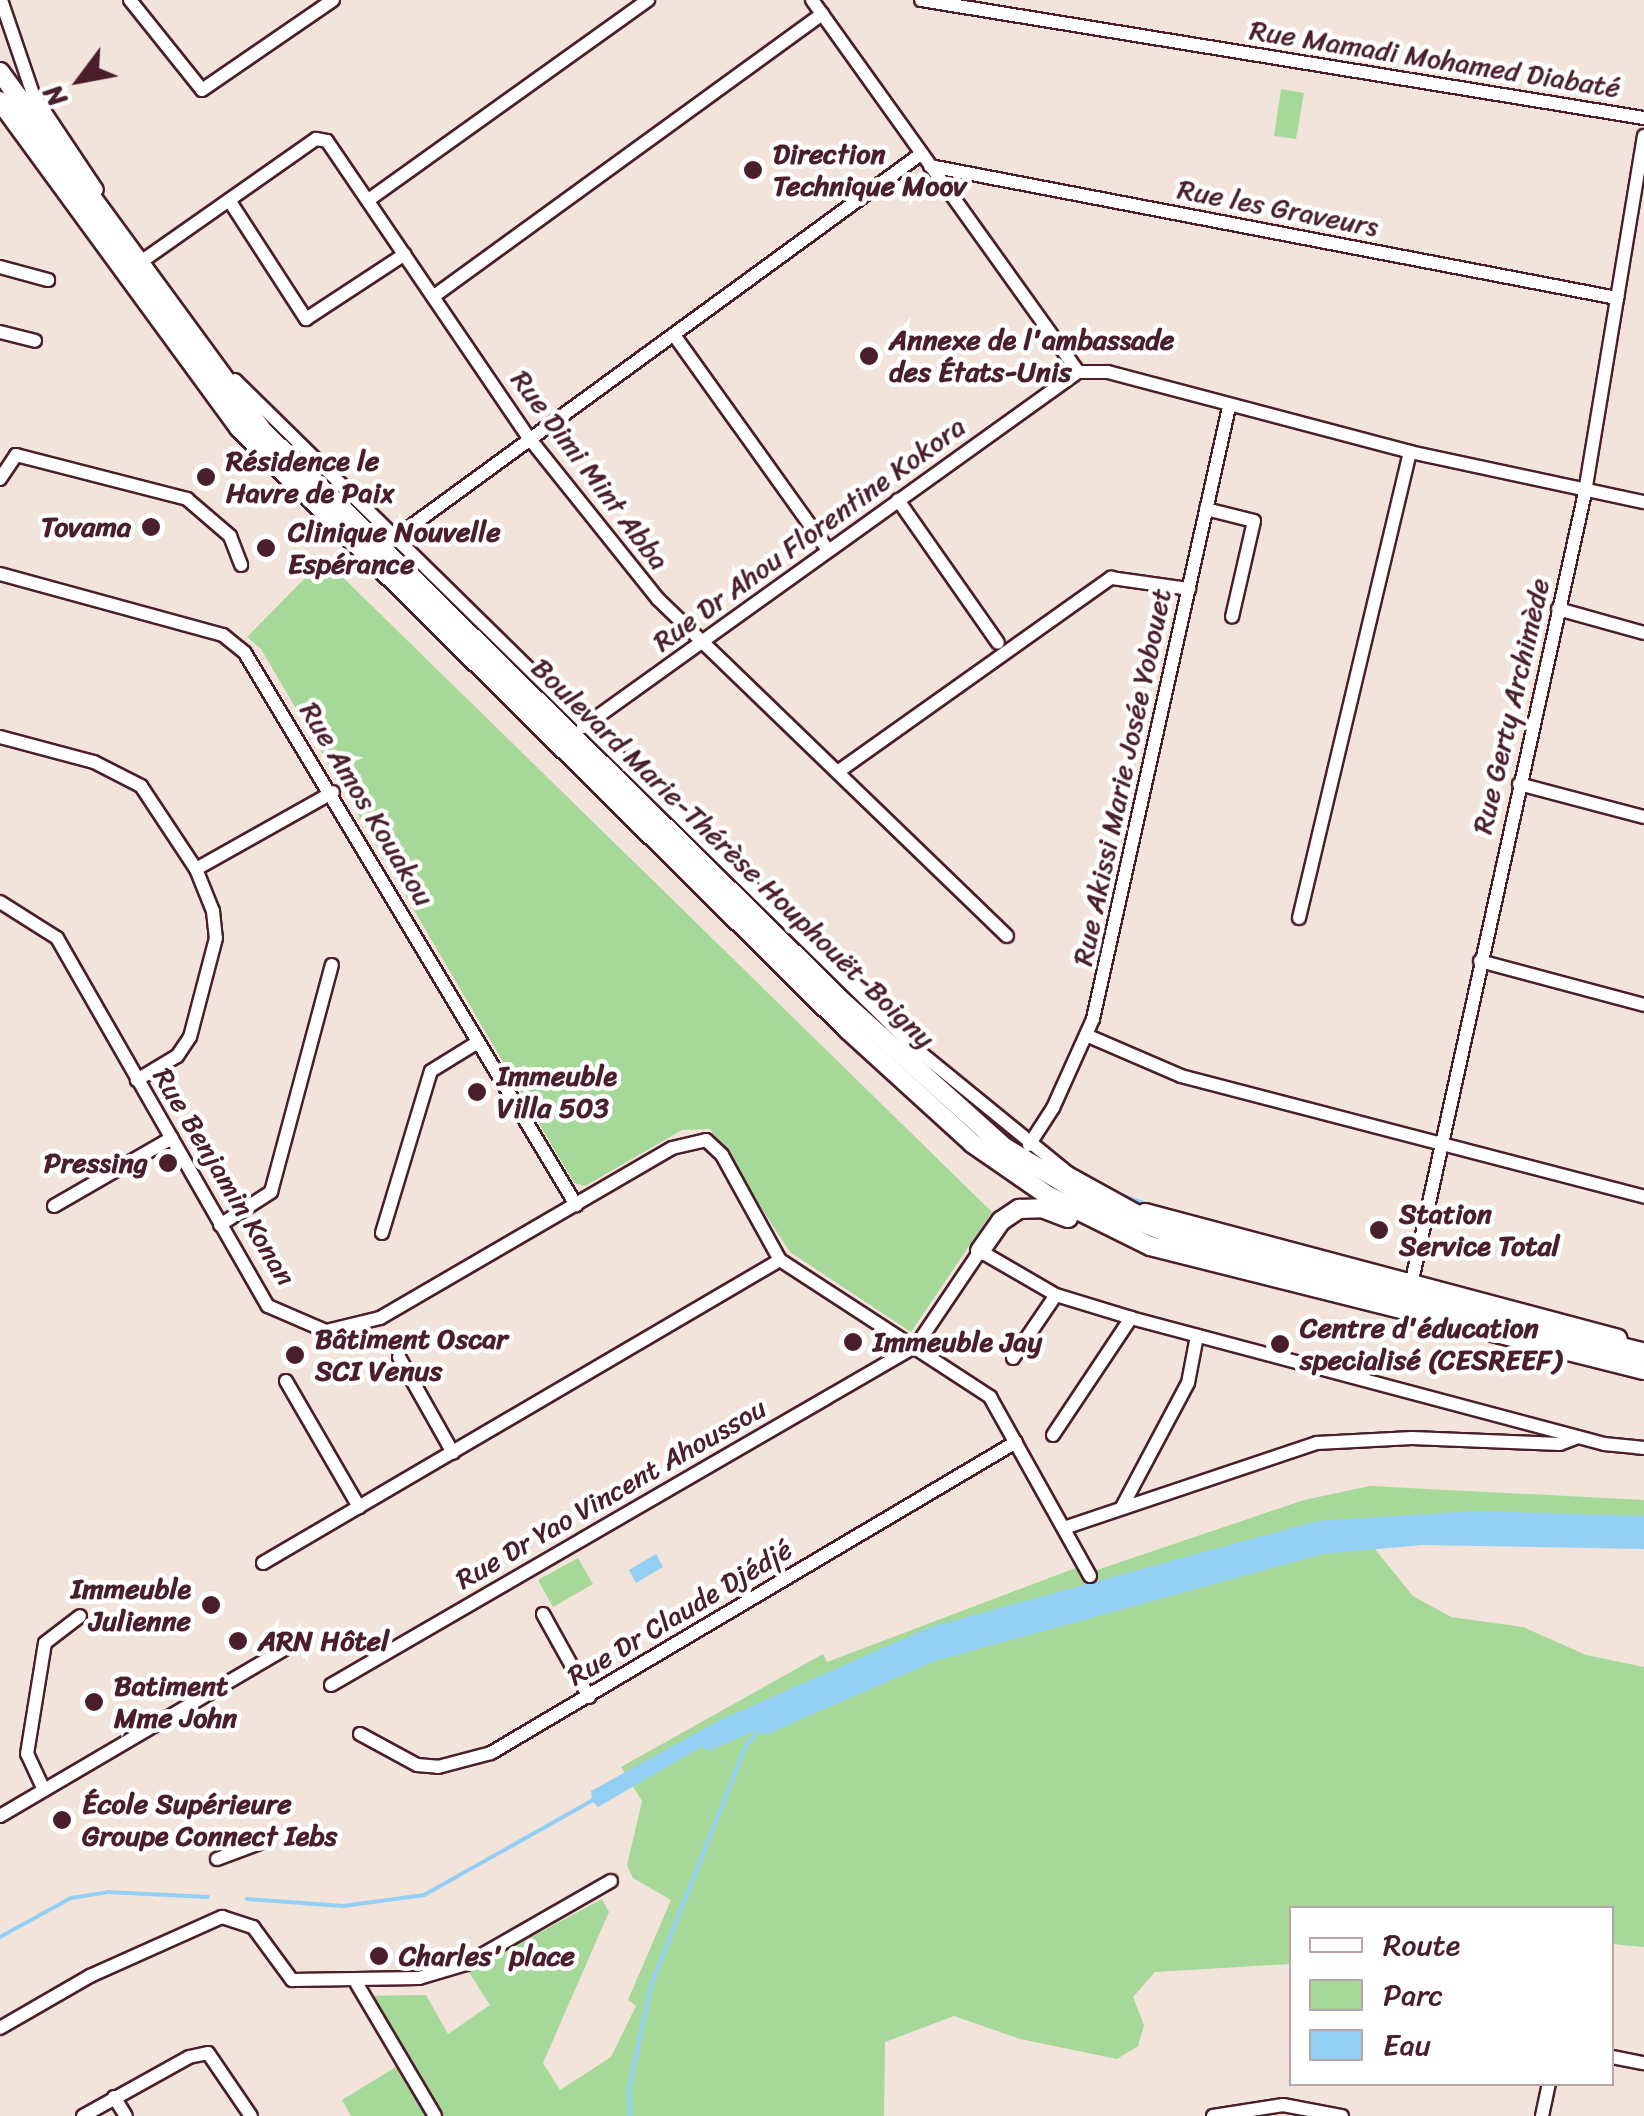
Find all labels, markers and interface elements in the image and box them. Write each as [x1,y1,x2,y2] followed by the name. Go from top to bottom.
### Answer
[1248,13,1622,105] street label: Rue Mamadi Mohamed Diabaté
[30,30,130,130] north arrow
[28,75,80,117] text: N
[773,137,967,203] place label: Direction Technique Moov
[742,159,764,181] marker: Direction Technique Moov
[1174,172,1382,244] street label: Rue les Graveurs
[889,323,1176,389] place label: Annexe de l'ambassade des États-Unis
[858,345,880,367] marker: Annexe de l'ambassade des États-Unis
[504,363,676,577] street label: Rue Dimi Mint Abba
[645,409,973,659] street label: Rue Dr Ahou Florentine Kokora
[226,444,396,510] place label: Résidence le Havre de Paix
[195,466,217,488] marker: Résidence le Havre de Paix
[41,510,131,544] place label: Tovama
[288,515,500,581] place label: Clinique Nouvelle Espérance
[140,516,162,538] marker: Tovama
[253,535,279,561] marker: Clinique Nouvelle Espérance
[1465,575,1557,837] street label: Rue Gerty Archimède
[1066,585,1178,969] street label: Rue Akissi Marie Josée Yobouet
[525,652,941,1054] street label: Boulevard Marie-Thérèse Houphouët-Boigny
[293,696,441,912] street label: Rue Amos Kouakou
[497,1059,617,1125] place label: Immeuble Villa 503
[145,1061,303,1293] street label: Rue Benjamin Konan
[466,1081,488,1103] marker: Immeuble Villa 503
[44,1146,148,1180] place label: Pressing
[157,1152,179,1174] marker: Pressing
[1399,1197,1559,1263] place label: Station Service Total
[1368,1219,1390,1241] marker: Station Service Total
[1300,1311,1562,1377] place label: Centre d'éducation specialisé (CESREEF)
[315,1322,508,1388] place label: Bâtiment Oscar SCI Venus
[873,1325,1042,1359] place label: Immeuble Jay
[842,1331,864,1353] marker: Immeuble Jay
[1269,1333,1291,1355] marker: Centre d'éducation specialisé (CESREEF)
[284,1344,306,1366] marker: Bâtiment Oscar SCI Venus
[449,1391,773,1597] street label: Rue Dr Yao Vincent Ahoussou
[561,1532,799,1694] street label: Rue Dr Claude Djédjé
[71,1572,191,1638] place label: Immeuble Julienne
[200,1594,222,1616] marker: Immeuble Julienne
[258,1624,389,1658] place label: ARN Hôtel
[227,1630,249,1652] marker: ARN Hôtel
[114,1669,237,1735] place label: Batiment Mme John
[83,1691,105,1713] marker: Batiment Mme John
[82,1787,339,1853] place label: École Supérieure Groupe Connect Iebs
[51,1809,73,1831] marker: École Supérieure Groupe Connect Iebs
[1289,1906,1614,2086] legend
[1383,1918,1460,1972] text: Route
[399,1939,575,1973] place label: Charles' place
[368,1945,390,1967] marker: Charles' place
[1383,1968,1444,2022] text: Parc
[1383,2018,1431,2072] text: Eau

